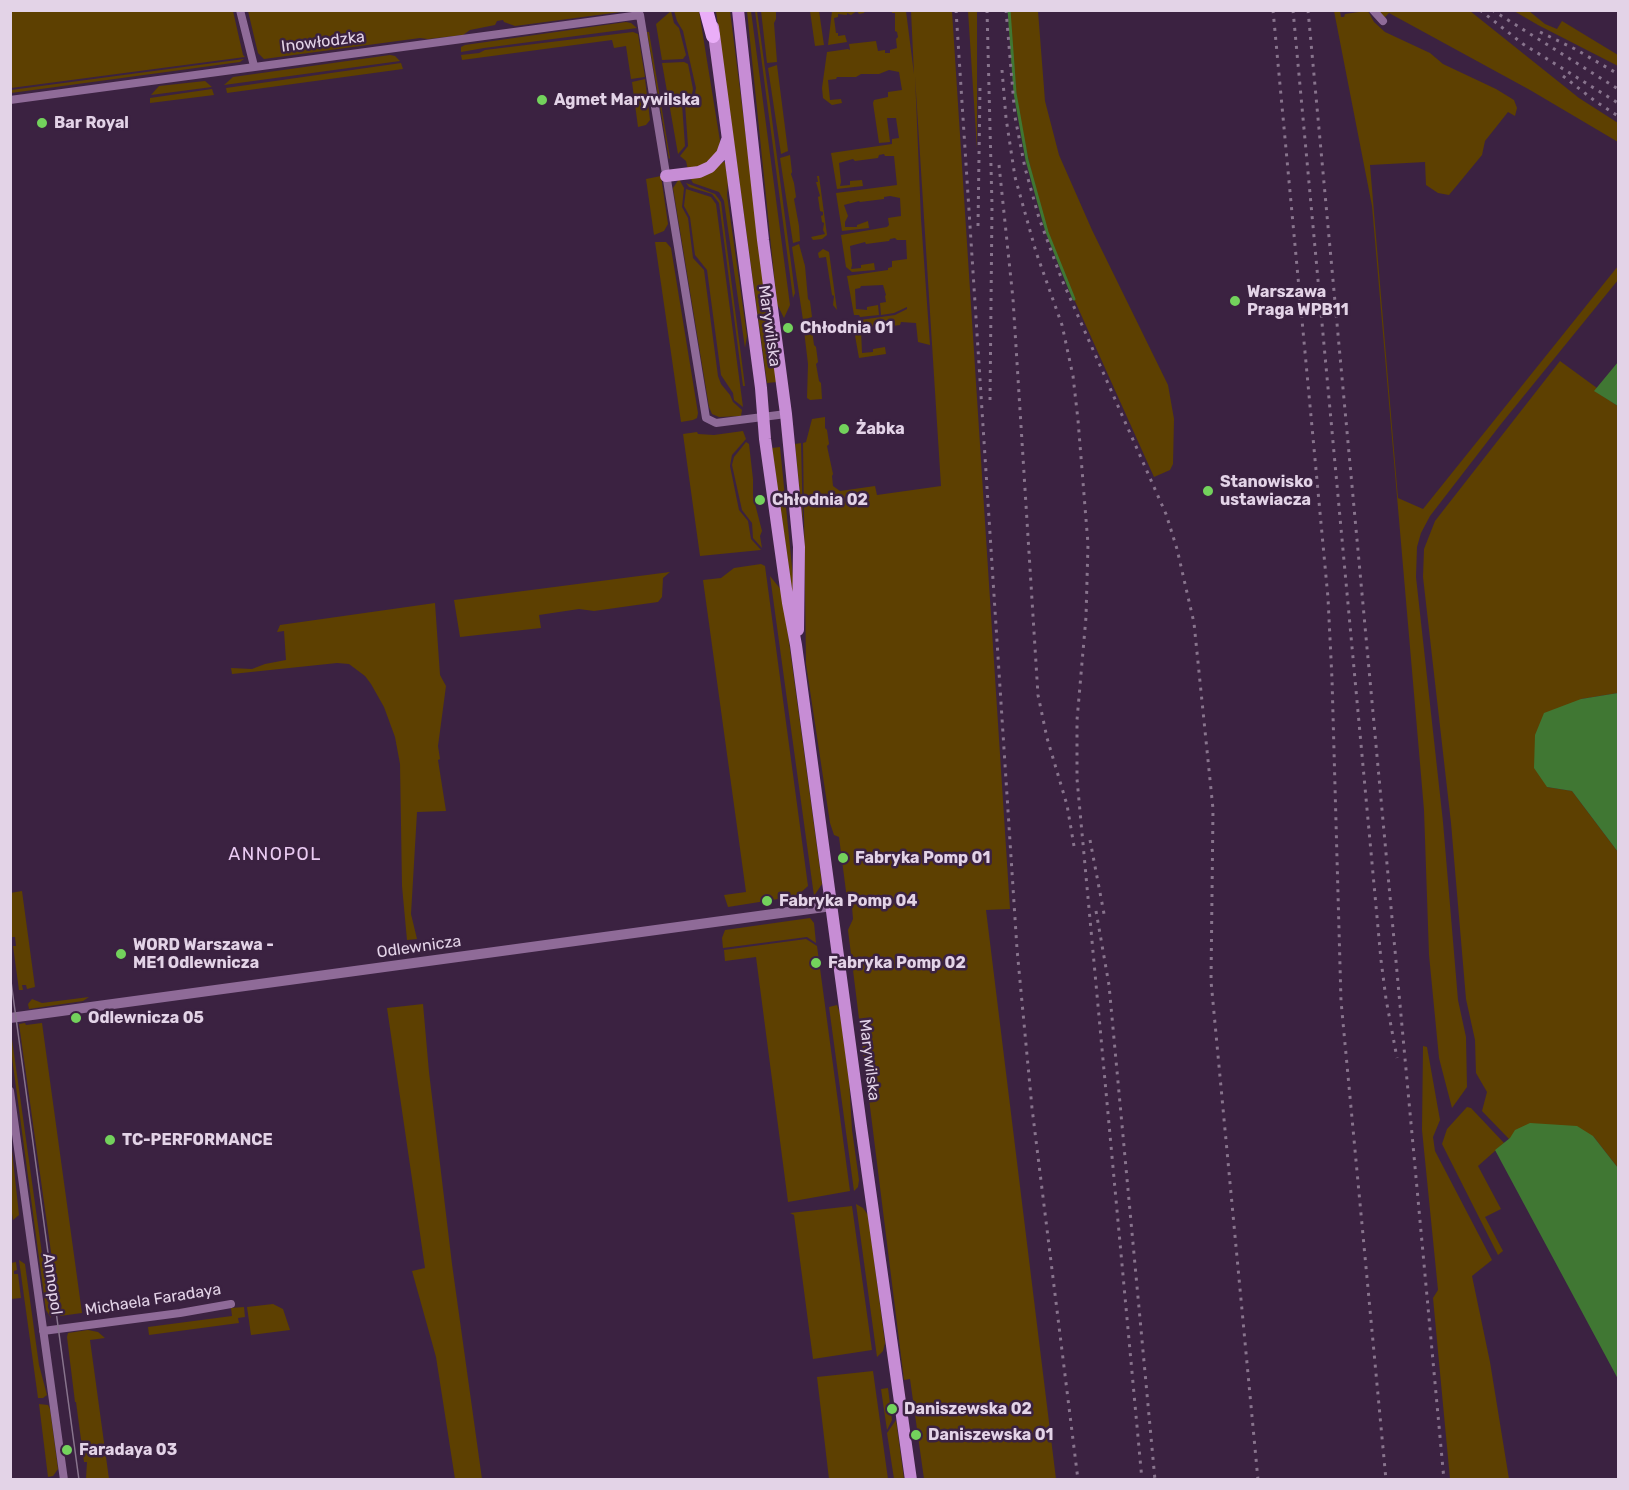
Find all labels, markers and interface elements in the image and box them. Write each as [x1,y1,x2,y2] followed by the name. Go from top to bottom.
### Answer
[280,27,366,57] street label: Inowłodzka
[554,90,700,110] place label: Agmet Marywilska
[535,93,549,107] marker: Agmet Marywilska
[54,113,129,133] place label: Bar Royal
[35,116,49,130] marker: Bar Royal
[1247,282,1349,320] place label: Warszawa Praga WPB11
[754,284,784,368] street label: Marywilska
[1228,294,1242,308] marker: Warszawa Praga WPB11
[800,318,894,338] place label: Chłodnia 01
[781,321,795,335] marker: Chłodnia 01
[856,419,905,439] place label: Żabka
[837,422,851,436] marker: Żabka
[1220,472,1313,510] place label: Stanowisko ustawiacza
[1201,484,1215,498] marker: Stanowisko ustawiacza
[772,490,868,510] place label: Chłodnia 02
[753,493,767,507] marker: Chłodnia 02
[228,844,322,866] district label: ANNOPOL
[855,848,990,868] place label: Fabryka Pomp 01
[836,851,850,865] marker: Fabryka Pomp 01
[779,891,917,911] place label: Fabryka Pomp 04
[760,894,774,908] marker: Fabryka Pomp 04
[375,932,463,962] street label: Odlewnicza
[133,935,274,973] place label: WORD Warszawa - ME1 Odlewnicza
[114,947,128,961] marker: WORD Warszawa - ME1 Odlewnicza
[828,953,966,973] place label: Fabryka Pomp 02
[809,956,823,970] marker: Fabryka Pomp 02
[88,1008,204,1028] place label: Odlewnicza 05
[69,1011,83,1025] marker: Odlewnicza 05
[854,1018,884,1102] street label: Marywilska
[122,1130,273,1150] place label: TC-PERFORMANCE
[103,1133,117,1147] marker: TC-PERFORMANCE
[38,1252,66,1316] street label: Annopol
[84,1280,222,1320] street label: Michaela Faradaya
[904,1399,1032,1419] place label: Daniszewska 02
[885,1402,899,1416] marker: Daniszewska 02
[928,1425,1054,1445] place label: Daniszewska 01
[909,1428,923,1442] marker: Daniszewska 01
[79,1440,177,1460] place label: Faradaya 03
[60,1443,74,1457] marker: Faradaya 03

